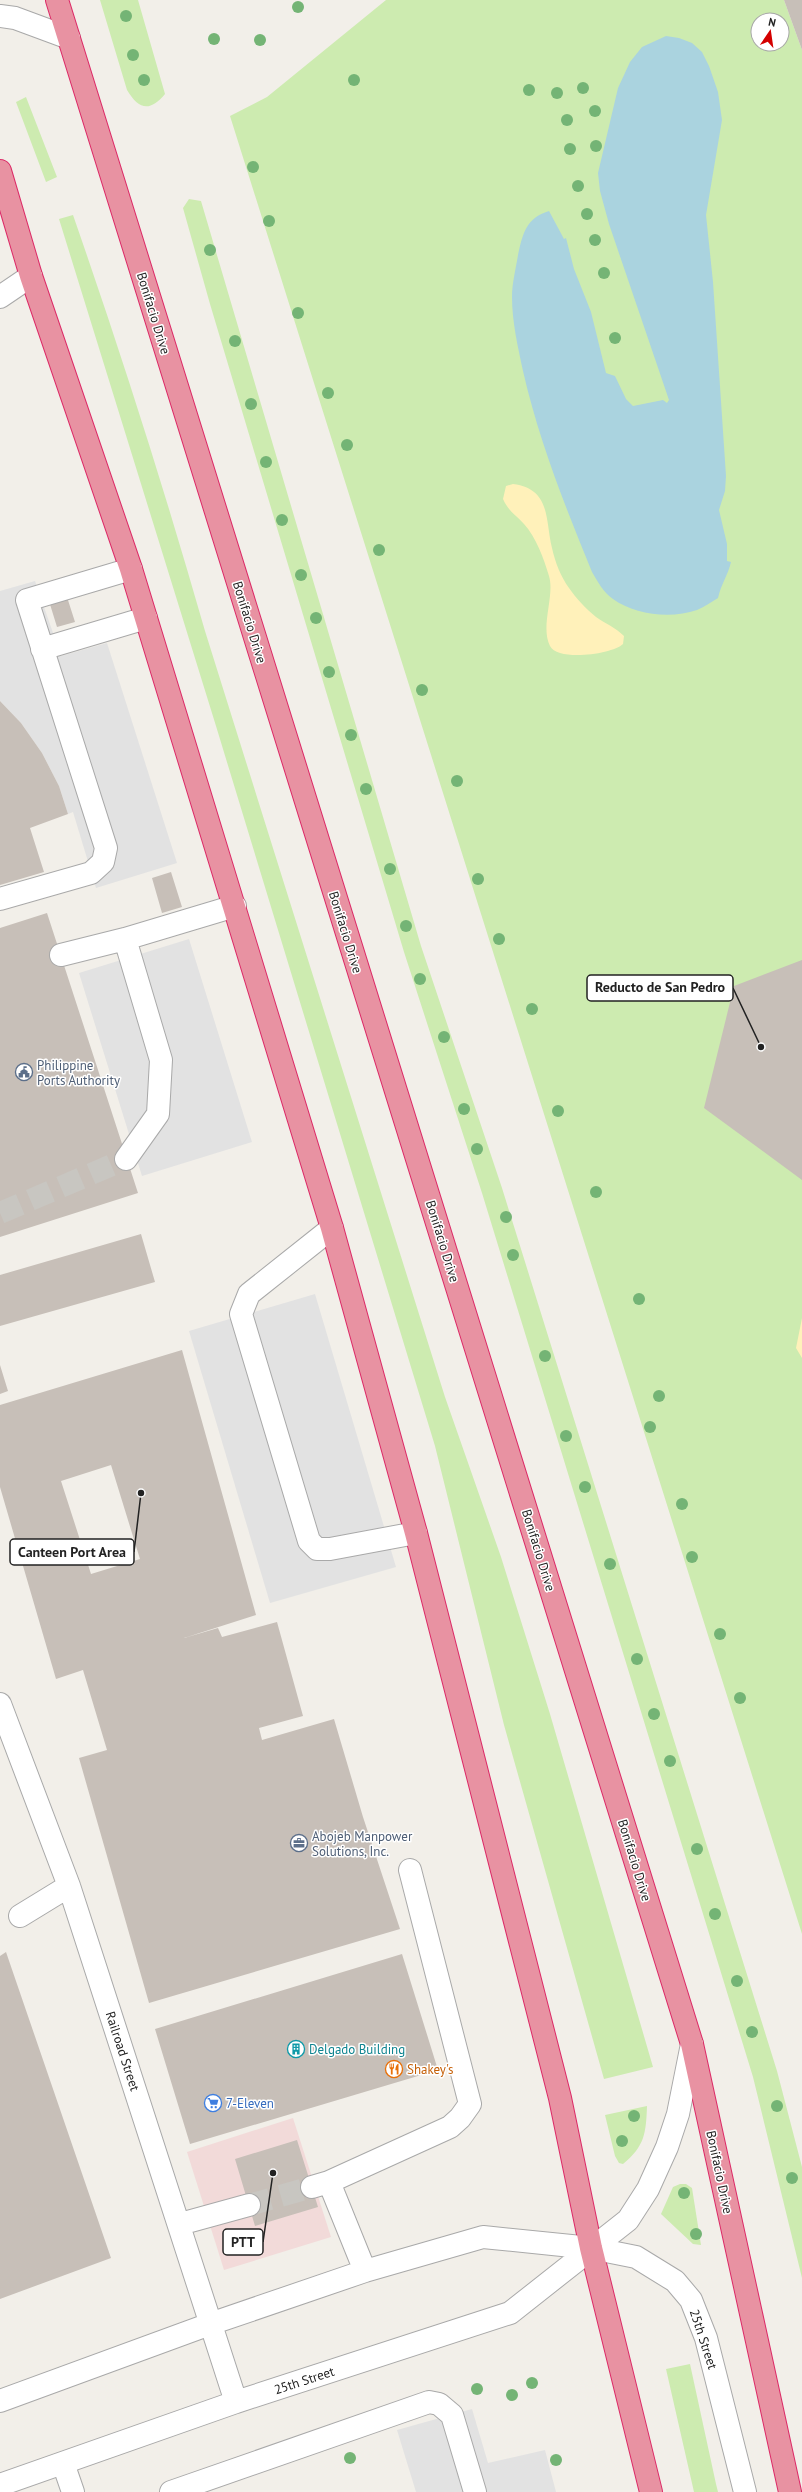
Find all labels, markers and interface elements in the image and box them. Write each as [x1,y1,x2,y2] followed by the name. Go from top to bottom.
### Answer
[750,12,790,52] north arrow
[767,15,777,30] text: N
[133,270,174,356] street label: Bonifacio Drive
[229,579,270,665] street label: Bonifacio Drive
[325,889,366,975] street label: Bonifacio Drive
[587,975,733,1001] callout: Reducto de San Pedro
[595,978,726,996] text: Reducto de San Pedro
[37,1057,120,1089] place label: Philippine Ports Authority
[14,1062,34,1082] public building icon: Philippine Ports Authority
[422,1198,463,1284] street label: Bonifacio Drive
[518,1507,559,1593] street label: Bonifacio Drive
[10,1539,134,1565] callout: Canteen Port Area
[18,1543,126,1561] text: Canteen Port Area
[614,1817,655,1903] street label: Bonifacio Drive
[312,1828,413,1860] place label: Abojeb Manpower Solutions, Inc.
[289,1833,309,1853] office icon: Abojeb Manpower Solutions, Inc.
[102,2009,144,2094] street label: Railroad Street
[286,2039,306,2059] building icon: Delgado Building
[309,2041,405,2058] place label: Delgado Building
[384,2059,404,2079] restaurant icon: Shakey's
[407,2061,453,2078] place label: Shakey's
[203,2093,223,2113] supermarket icon: 7-Eleven
[226,2095,274,2112] place label: 7-Eleven
[702,2129,737,2215] street label: Bonifacio Drive
[223,2229,263,2255] callout: PTT
[231,2233,255,2251] text: PTT
[686,2307,721,2372] street label: 25th Street
[272,2363,337,2398] street label: 25th Street

